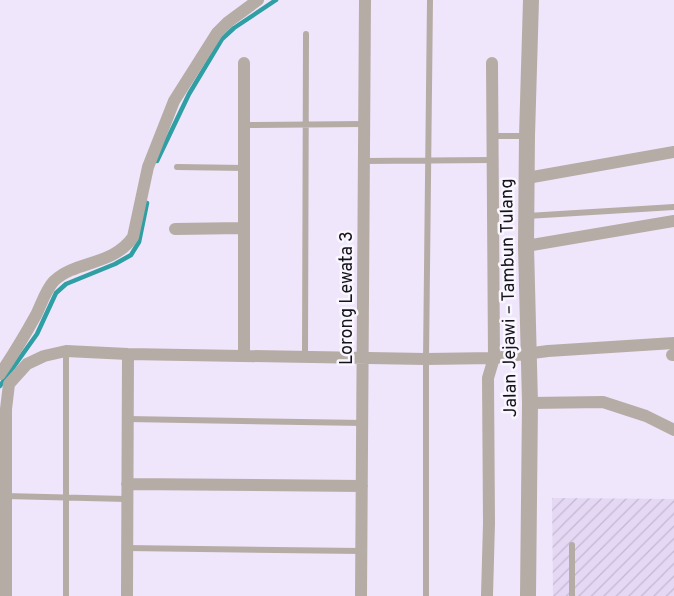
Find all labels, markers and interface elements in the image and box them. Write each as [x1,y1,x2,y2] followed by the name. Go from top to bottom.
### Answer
[496,178,523,418] street label: Jalan Jejawi – Tambun Tulang
[336,231,359,365] street label: Lorong Lewata 3

